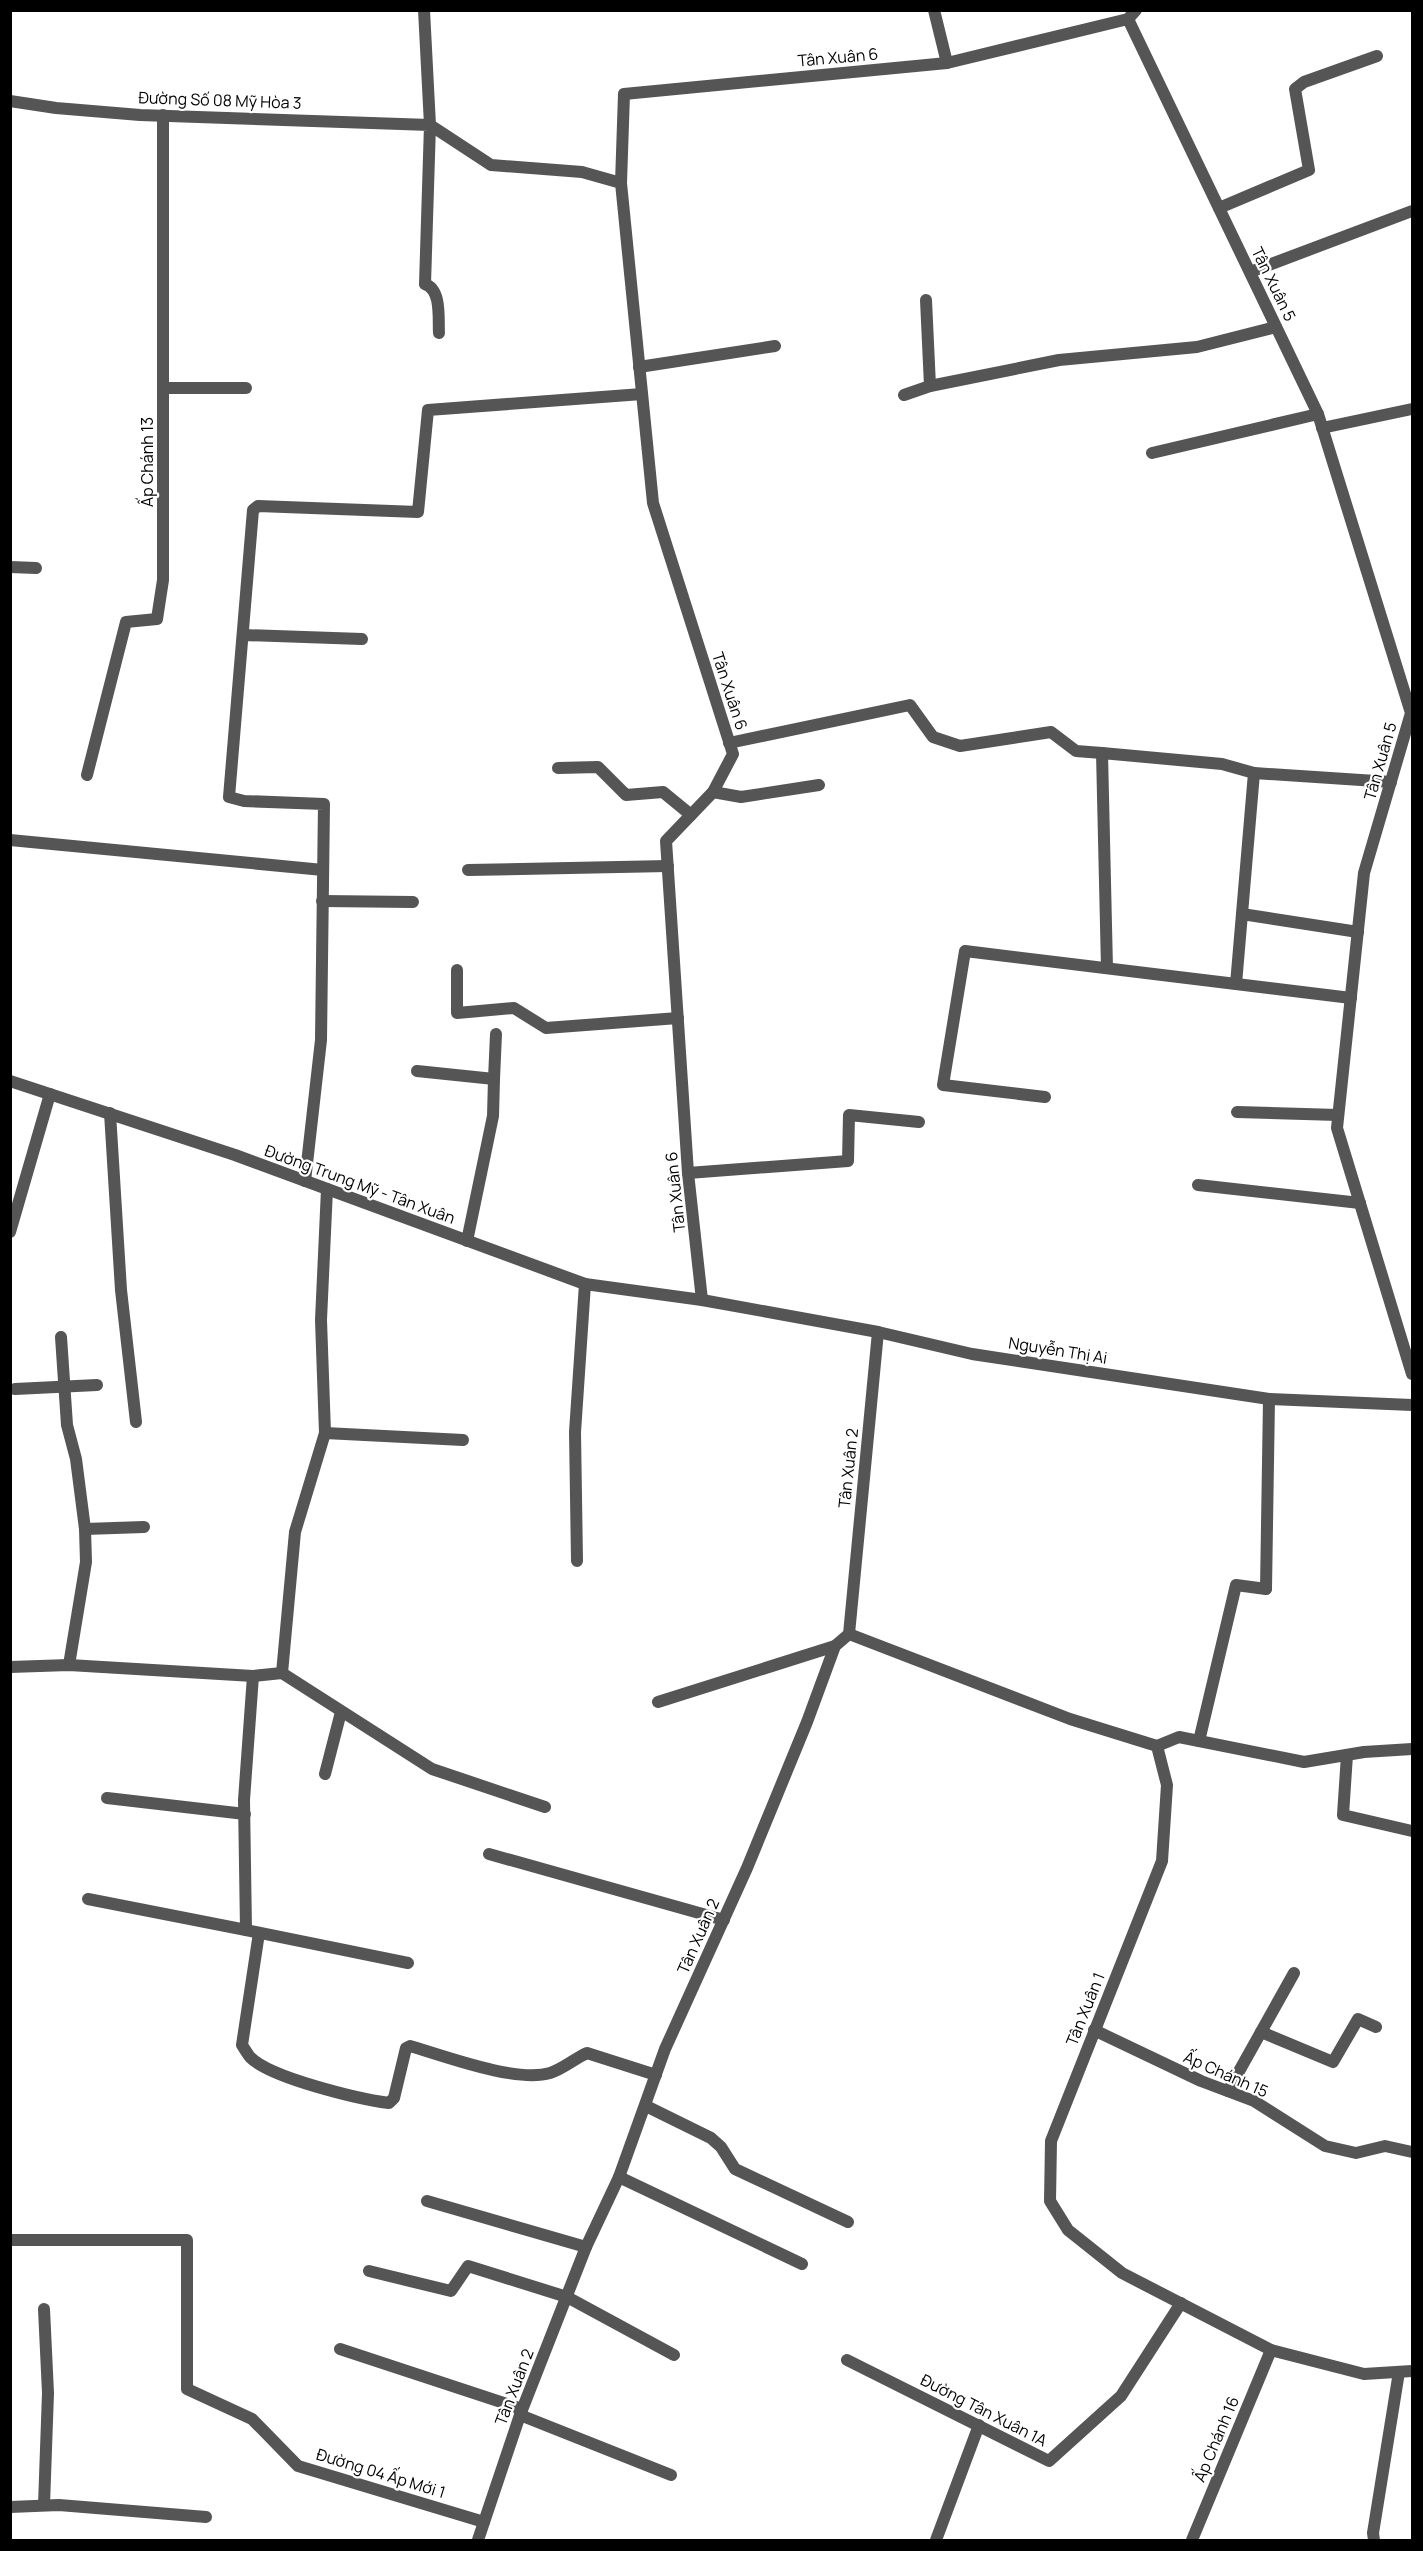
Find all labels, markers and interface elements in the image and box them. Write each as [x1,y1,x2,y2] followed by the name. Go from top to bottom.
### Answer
[797,43,879,71] street label: Tân Xuân 6
[138,86,302,114] street label: Đường Số 08 Mỹ Hòa 3
[1247,243,1301,325] street label: Tân Xuân 5
[135,417,158,507] street label: Ấp Chánh 13
[707,649,753,733] street label: Tân Xuân 6
[1358,719,1402,803] street label: Tân Xuân 5
[262,1139,458,1229] street label: Đường Trung Mỹ - Tân Xuân
[660,1151,690,1233] street label: Tân Xuân 6
[1007,1331,1109,1369] street label: Nguyễn Thị Ai
[833,1427,863,1509] street label: Tân Xuân 2
[672,1895,724,1977] street label: Tân Xuân 2
[1060,1969,1110,2049] street label: Tân Xuân 1
[1180,2045,1272,2102] street label: Ấp Chánh 15
[489,2346,539,2428] street label: Tân Xuân 2
[917,2369,1051,2451] street label: Đường Tân Xuân 1A
[1187,2392,1244,2485] street label: Ấp Chánh 16
[314,2442,448,2503] street label: Đường 04 Ấp Mới 1

